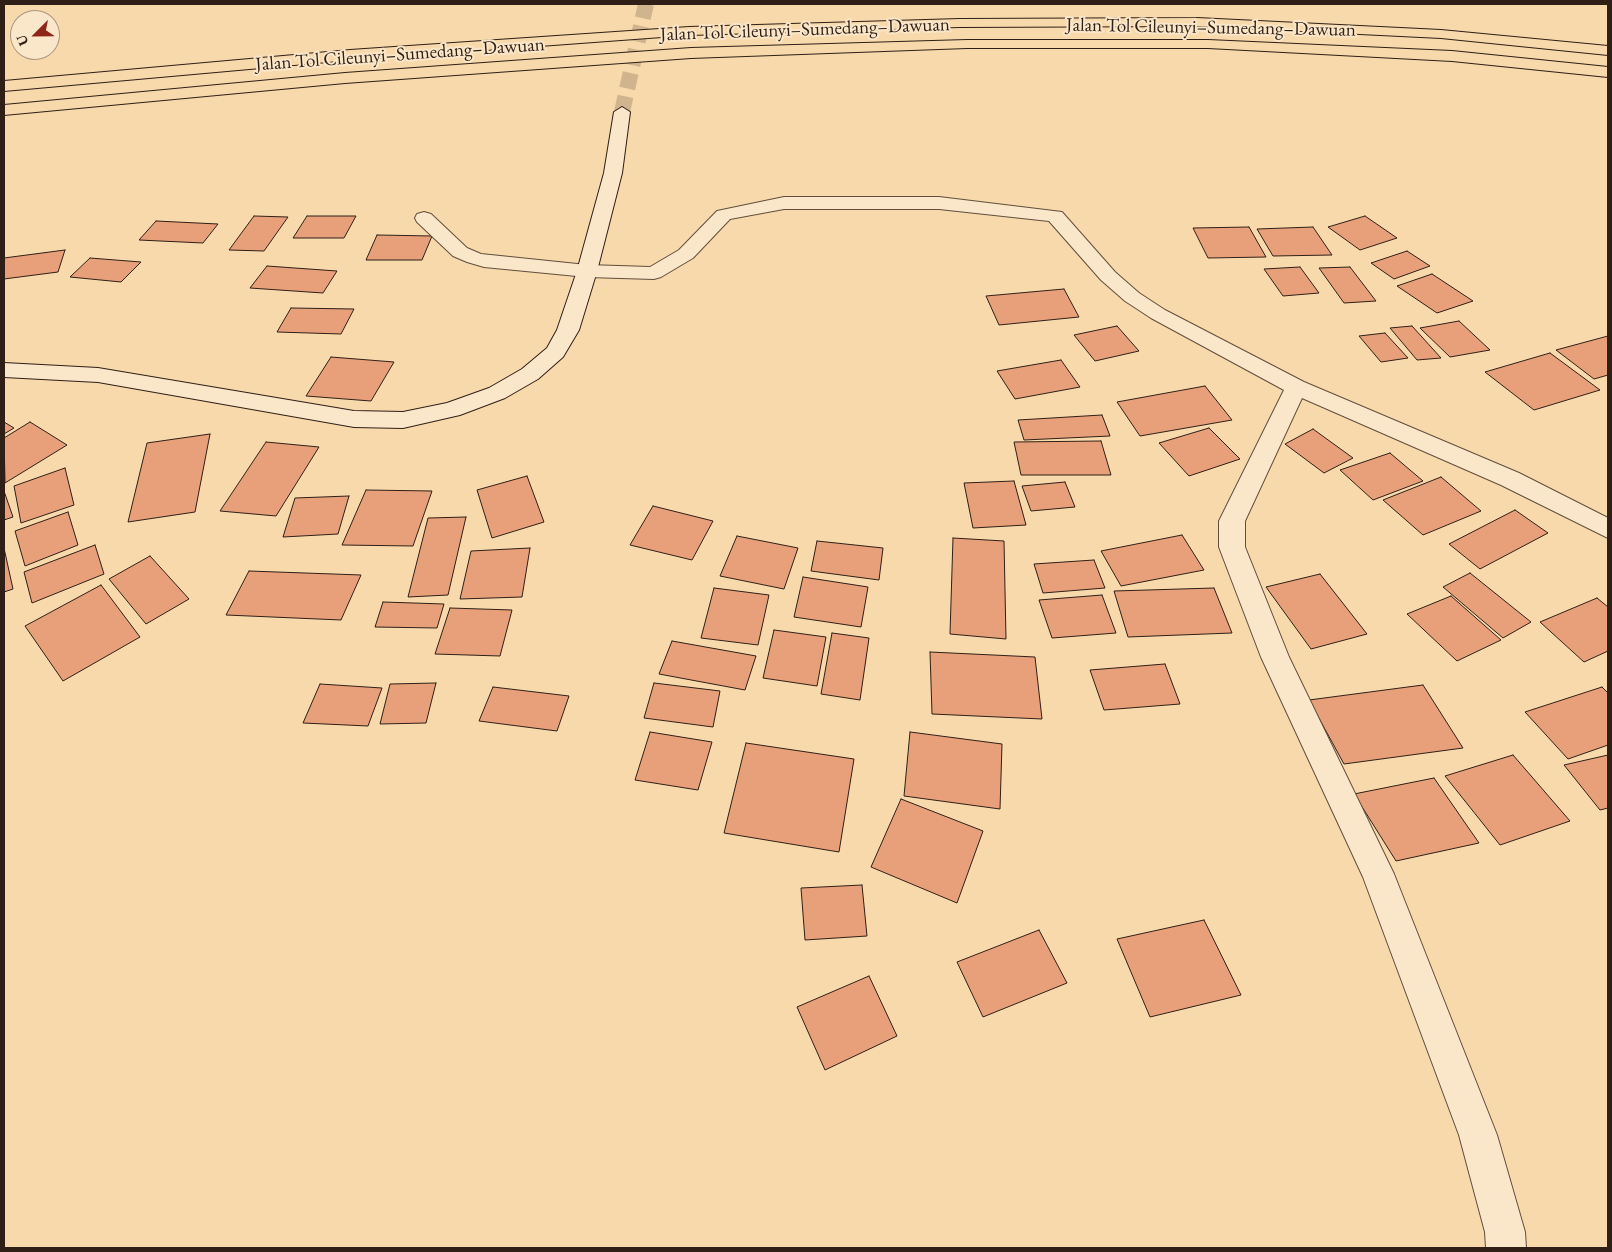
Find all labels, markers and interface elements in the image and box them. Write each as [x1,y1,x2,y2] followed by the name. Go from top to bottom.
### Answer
[10,10,60,60] north arrow
[660,14,950,46] street label: Jalan Tol Cileunyi–Sumedang–Dawuan
[1066,14,1356,42] street label: Jalan Tol Cileunyi–Sumedang–Dawuan
[12,32,32,49] text: U
[255,34,545,76] street label: Jalan Tol Cileunyi–Sumedang–Dawuan

